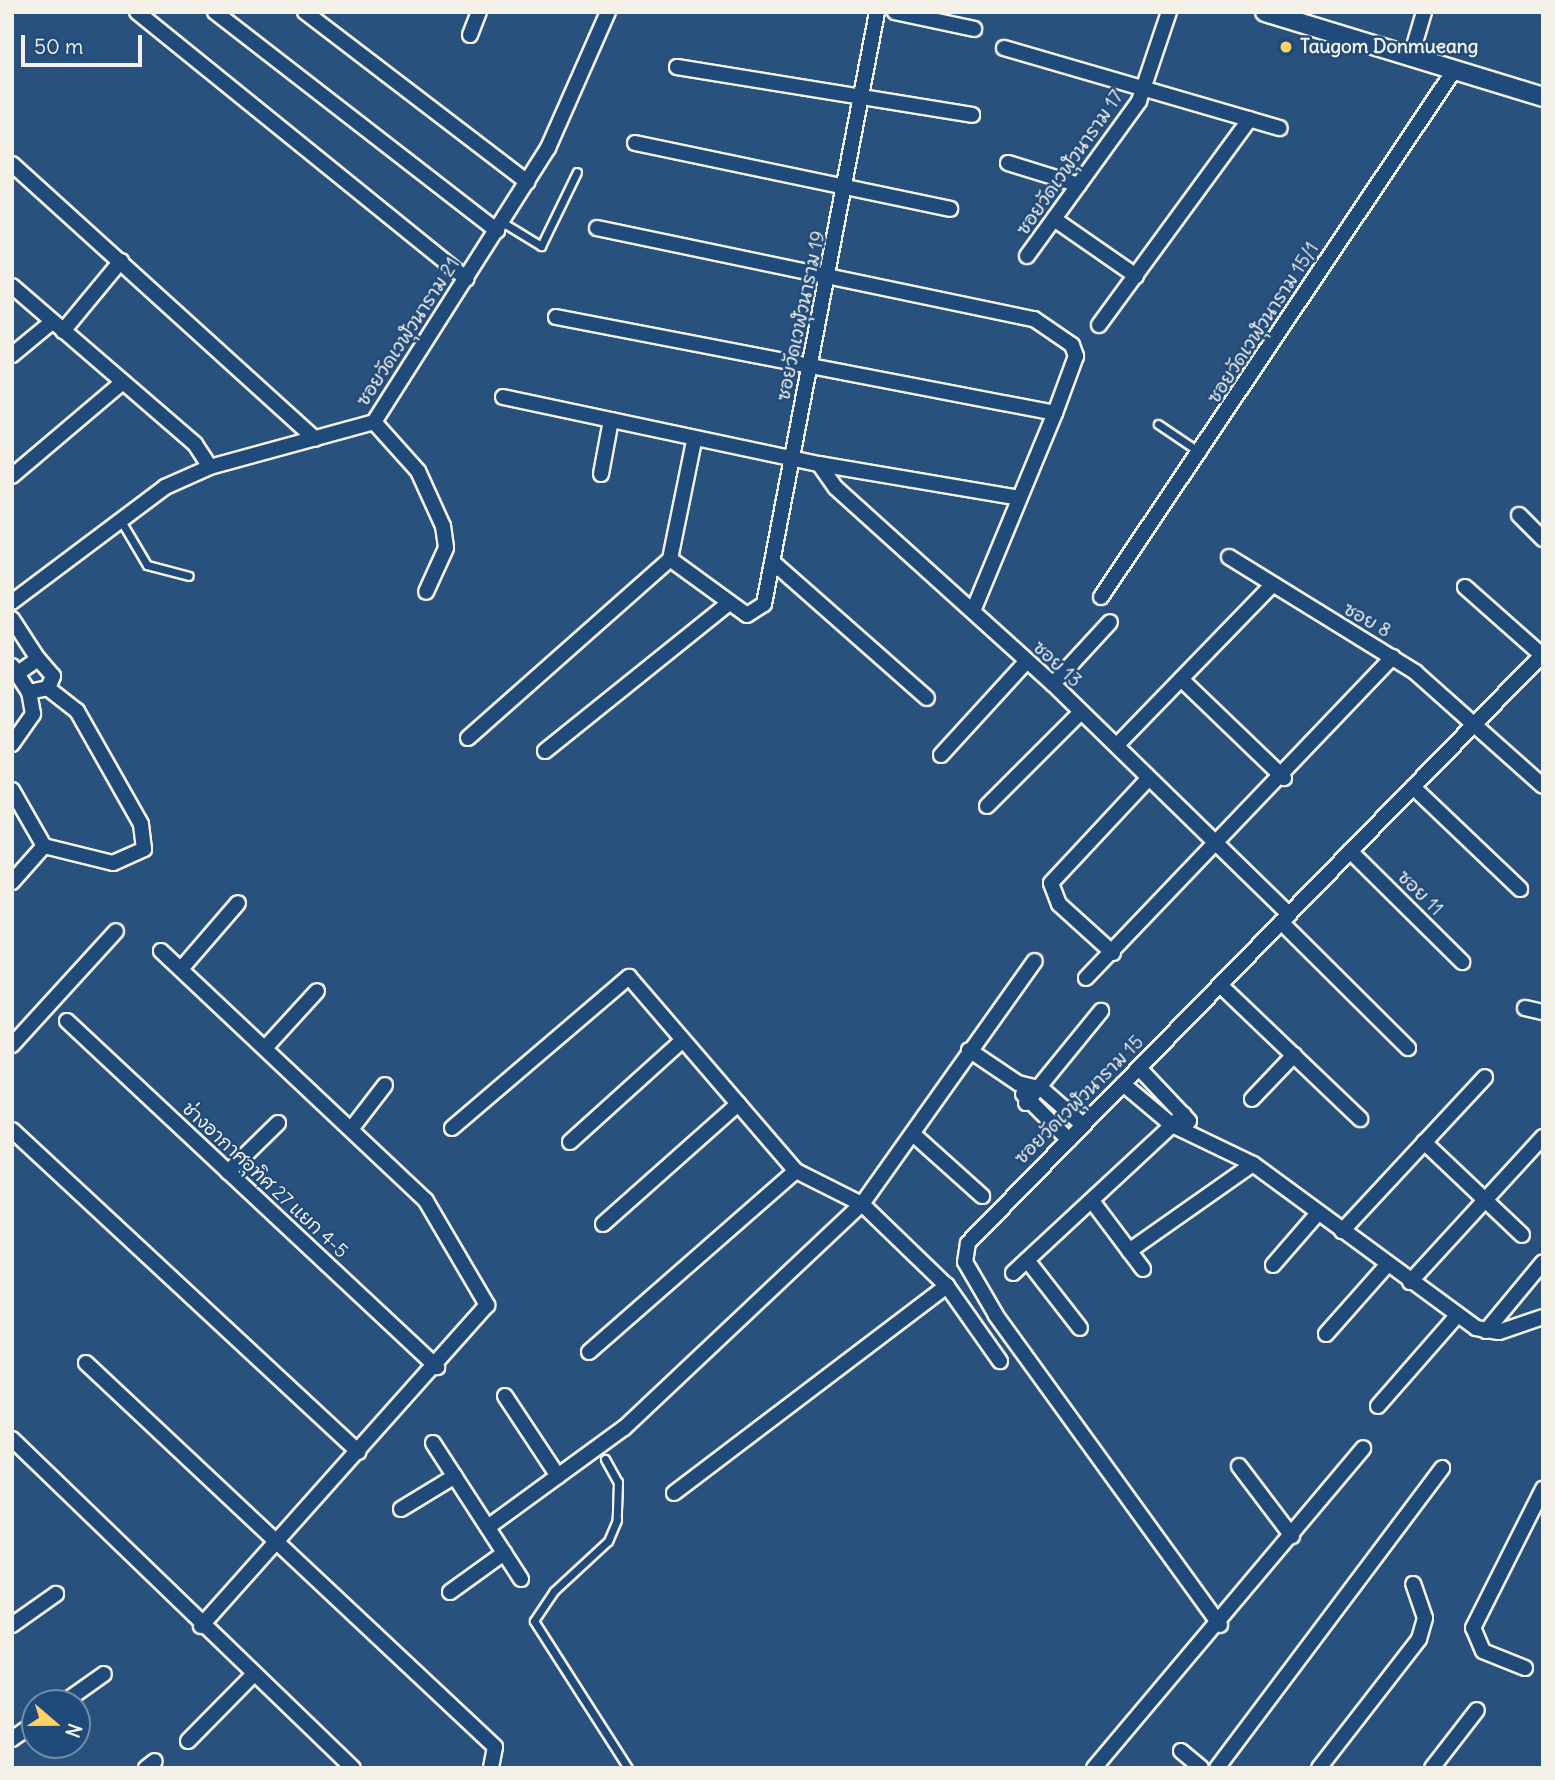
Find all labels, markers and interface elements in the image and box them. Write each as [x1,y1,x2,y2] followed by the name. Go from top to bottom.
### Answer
[24,21,145,65] scale bar
[34,33,83,60] text: 50 m
[1300,36,1478,58] place label: Taugom Donmueang
[1278,39,1294,55] marker: Taugom Donmueang
[1011,86,1129,240] street label: ซอยวัดเวฬุวนาราม 17
[772,229,830,403] street label: ซอยวัดเวฬุวนาราม 19
[1202,238,1324,408] street label: ซอยวัดเวฬุวนาราม 15/1
[351,253,465,411] street label: ซอยวัดเวฬุวนาราม 21
[1339,597,1395,643] street label: ซอย 8
[1028,636,1086,692] street label: ซอย 13
[1392,865,1448,921] street label: ซอย 11
[1010,1031,1148,1169] street label: ซอยวัดเวฬุวนาราม 15
[177,1097,353,1263] street label: ช่างอากาศอุทิศ 27 แยก 4-5
[21,1689,91,1759] north arrow
[60,1720,87,1741] text: N

